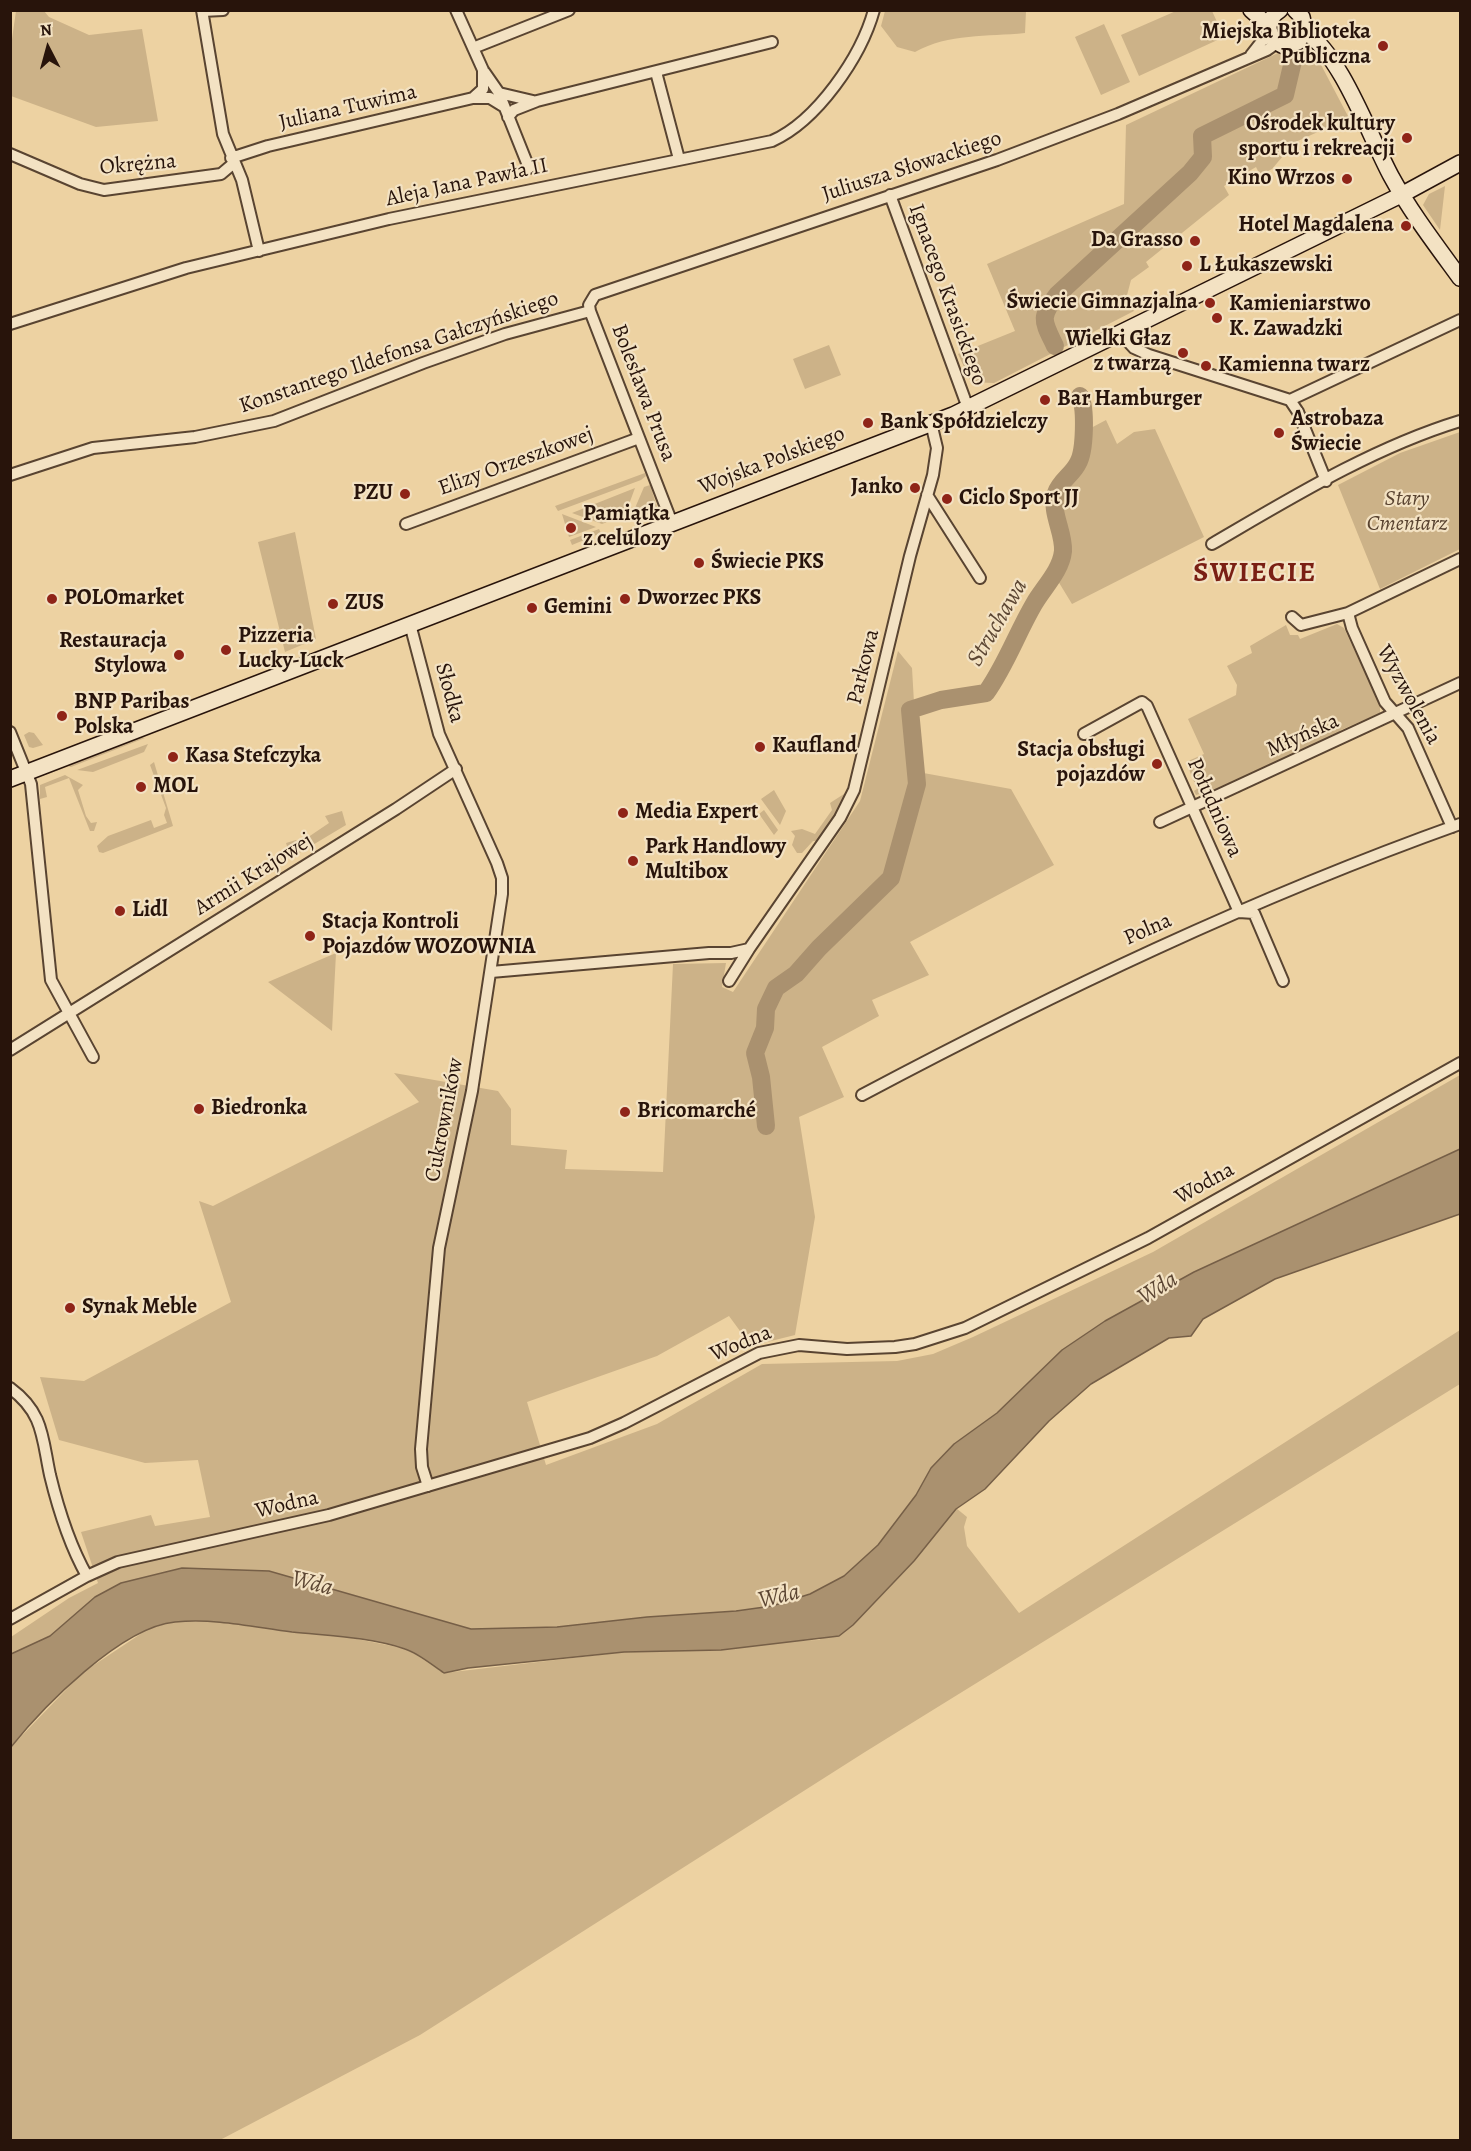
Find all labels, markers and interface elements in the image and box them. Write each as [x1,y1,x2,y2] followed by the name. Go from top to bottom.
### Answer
[18,18,78,78] north arrow
[39,19,53,42] text: N
[1202,20,1371,72] place label: Miejska Biblioteka Publiczna
[1376,39,1390,53] marker: Miejska Biblioteka Publiczna
[277,79,419,137] street label: Juliana Tuwima
[1239,112,1395,164] place label: Ośrodek kultury sportu i rekreacji
[819,126,1005,208] street label: Juliusza Słowackiego
[1400,131,1414,145] marker: Ośrodek kultury sportu i rekreacji
[99,149,177,181] street label: Okrężna
[384,153,550,213] street label: Aleja Jana Pawła II
[1227,166,1335,192] place label: Kino Wrzos
[1340,172,1354,186] marker: Kino Wrzos
[902,201,992,389] street label: Ignacego Krasickiego
[1238,213,1394,239] place label: Hotel Magdalena
[1399,219,1413,233] marker: Hotel Magdalena
[1091,228,1183,254] place label: Da Grasso
[1188,234,1202,248] marker: Da Grasso
[1199,253,1333,279] place label: L Łukaszewski
[1180,259,1194,273] marker: L Łukaszewski
[236,286,562,420] street label: Konstantego Ildefonsa Gałczyńskiego
[1007,290,1198,316] place label: Świecie Gimnazjalna
[1229,292,1371,344] place label: Kamieniarstwo K. Zawadzki
[1203,296,1217,310] marker: Świecie Gimnazjalna
[1210,311,1224,325] marker: Kamieniarstwo K. Zawadzki
[605,321,681,465] street label: Bolesława Prusa
[1065,327,1171,378] place label: Wielki Głaz z twarzą
[1176,346,1190,360] marker: Wielki Głaz z twarzą
[1218,353,1370,379] place label: Kamienna twarz
[1199,359,1213,373] marker: Kamienna twarz
[1057,387,1202,413] place label: Bar Hamburger
[1038,393,1052,407] marker: Bar Hamburger
[1291,407,1384,458] place label: Astrobaza Świecie
[880,410,1047,436] place label: Bank Spółdzielczy
[861,416,875,430] marker: Bank Spółdzielczy
[695,421,849,501] street label: Wojska Polskiego
[435,422,597,502] street label: Elizy Orzeszkowej
[1272,426,1286,440] marker: Astrobaza Świecie
[851,475,903,501] place label: Janko
[353,481,393,507] place label: PZU
[908,481,922,495] marker: Janko
[959,486,1079,512] place label: Ciclo Sport JJ
[398,487,412,501] marker: PZU
[1367,487,1447,538] park label: Stary Cmentarz
[940,492,954,506] marker: Ciclo Sport JJ
[583,502,671,554] place label: Pamiątka z celulozy
[564,521,578,535] marker: Pamiątka z celulozy
[711,550,824,576] place label: Świecie PKS
[692,556,706,570] marker: Świecie PKS
[1193,557,1317,591] district label: ŚWIECIE
[961,574,1035,672] water label: Struchawa
[64,586,184,612] place label: POLOmarket
[637,586,761,612] place label: Dworzec PKS
[345,591,384,617] place label: ZUS
[45,592,59,606] marker: POLOmarket
[618,592,632,606] marker: Dworzec PKS
[544,595,612,621] place label: Gemini
[326,597,340,611] marker: ZUS
[525,601,539,615] marker: Gemini
[238,624,344,676] place label: Pizzeria Lucky-Luck
[842,627,886,707] street label: Parkowa
[59,629,167,680] place label: Restauracja Stylowa
[1370,641,1446,749] street label: Wyzwolenia
[219,643,233,657] marker: Pizzeria Lucky-Luck
[172,648,186,662] marker: Restauracja Stylowa
[428,660,470,726] street label: Słodka
[74,690,190,742] place label: BNP Paribas Polska
[1263,708,1343,764] street label: Młyńska
[55,709,69,723] marker: BNP Paribas Polska
[772,734,857,760] place label: Kaufland
[1017,738,1145,790] place label: Stacja obsługi pojazdów
[753,740,767,754] marker: Kaufland
[185,744,321,770] place label: Kasa Stefczyka
[166,750,180,764] marker: Kasa Stefczyka
[1180,754,1248,862] street label: Południowa
[1150,757,1164,771] marker: Stacja obsługi pojazdów
[153,774,198,800] place label: MOL
[134,780,148,794] marker: MOL
[635,800,758,826] place label: Media Expert
[616,806,630,820] marker: Media Expert
[190,828,318,922] street label: Armii Krajowej
[645,835,786,886] place label: Park Handlowy Multibox
[626,854,640,868] marker: Park Handlowy Multibox
[132,898,168,924] place label: Lidl
[113,904,127,918] marker: Lidl
[1120,908,1176,952] street label: Polna
[322,910,536,962] place label: Stacja Kontroli Pojazdów WOZOWNIA
[303,929,317,943] marker: Stacja Kontroli Pojazdów WOZOWNIA
[420,1056,470,1184] street label: Cukrowników
[211,1096,307,1122] place label: Biedronka
[637,1099,756,1125] place label: Bricomarché
[192,1102,206,1116] marker: Biedronka
[618,1105,632,1119] marker: Bricomarché
[1171,1157,1239,1211] street label: Wodna
[1133,1266,1183,1312] water label: Wda
[82,1295,197,1321] place label: Synak Meble
[63,1301,77,1315] marker: Synak Meble
[706,1320,776,1368] street label: Wodna
[253,1485,321,1525] street label: Wodna
[288,1565,336,1603] water label: Wda
[755,1578,803,1616] water label: Wda

